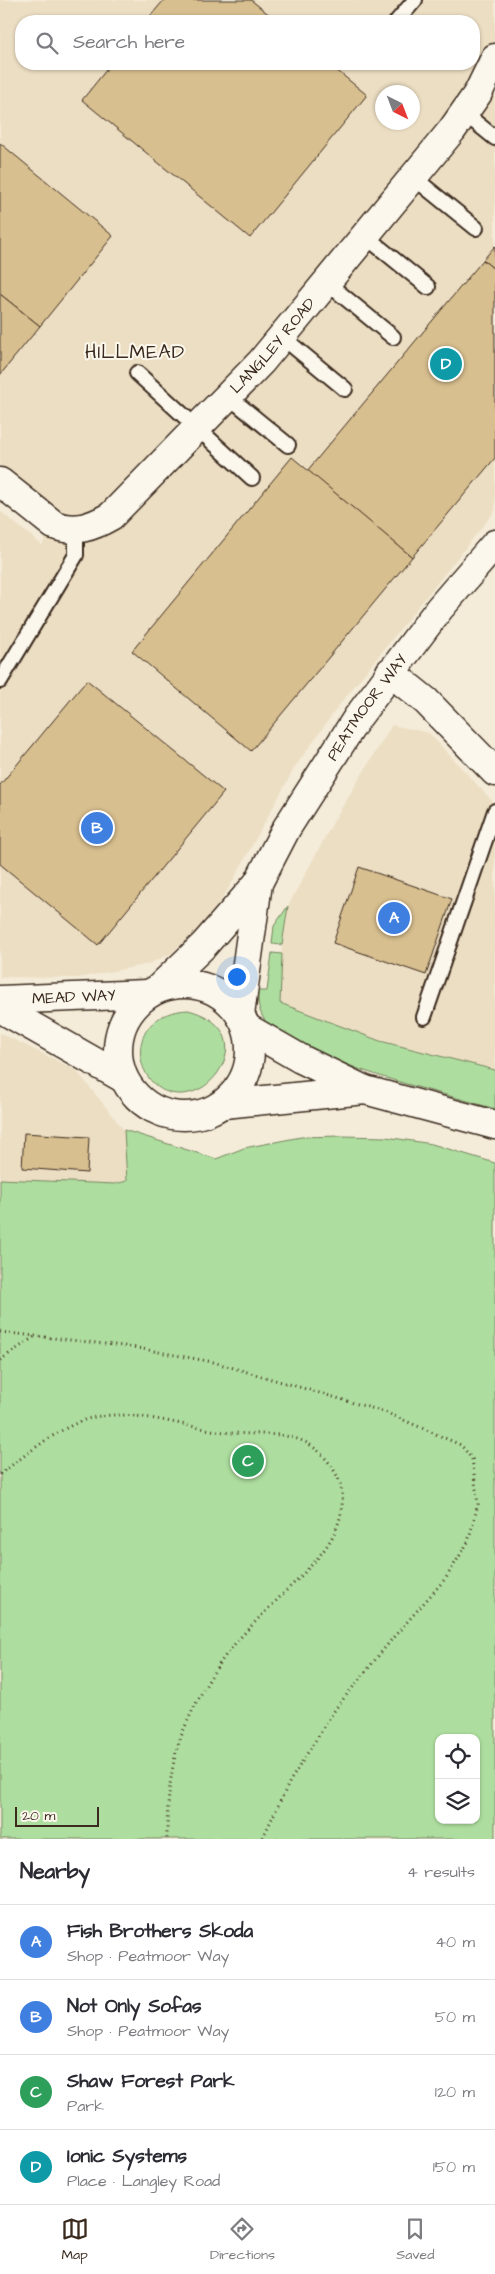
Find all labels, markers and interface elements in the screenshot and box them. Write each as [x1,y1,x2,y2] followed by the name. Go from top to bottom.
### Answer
[15,15,480,70] search box
[33,29,61,57] icon: search
[73,29,185,56] text: Search here
[375,85,420,130] north arrow
[225,293,321,399] street label: LANGLEY ROAD
[85,339,185,366] district label: HILLMEAD
[430,345,462,383] pin: D
[321,649,413,765] street label: PEATMOOR WAY
[81,809,113,847] pin: B
[378,899,410,937] pin: A
[224,964,250,990] your location
[32,984,117,1010] street label: MEAD WAY
[232,1442,264,1480] pin: C
[435,1734,480,1824] map controls
[435,1734,480,1779] button: locate
[435,1779,480,1824] button: layers
[15,1804,99,1827] scale bar
[22,1806,55,1826] text: 20 m
[20,1857,90,1886] text: Nearby
[407,1861,475,1883] text: 4 results
[67,1918,253,1945] text: Fish Brothers Skoda
[31,1931,41,1953] text: A
[435,1931,475,1953] text: 40 m
[67,1945,229,1967] text: Shop · Peatmoor Way
[67,1993,202,2020] text: Not Only Sofas
[30,2006,42,2028] text: B
[435,2006,475,2028] text: 50 m
[67,2020,229,2042] text: Shop · Peatmoor Way
[67,2068,235,2095] text: Shaw Forest Park
[30,2081,42,2103] text: C
[435,2081,475,2103] text: 120 m
[67,2095,104,2117] text: Park
[67,2143,187,2170] text: Ionic Systems
[31,2156,41,2178] text: D
[433,2156,475,2178] text: 150 m
[67,2170,220,2192] text: Place · Langley Road
[61,2215,89,2265] tab: Map
[210,2215,275,2265] tab: Directions
[396,2215,434,2265] tab: Saved

